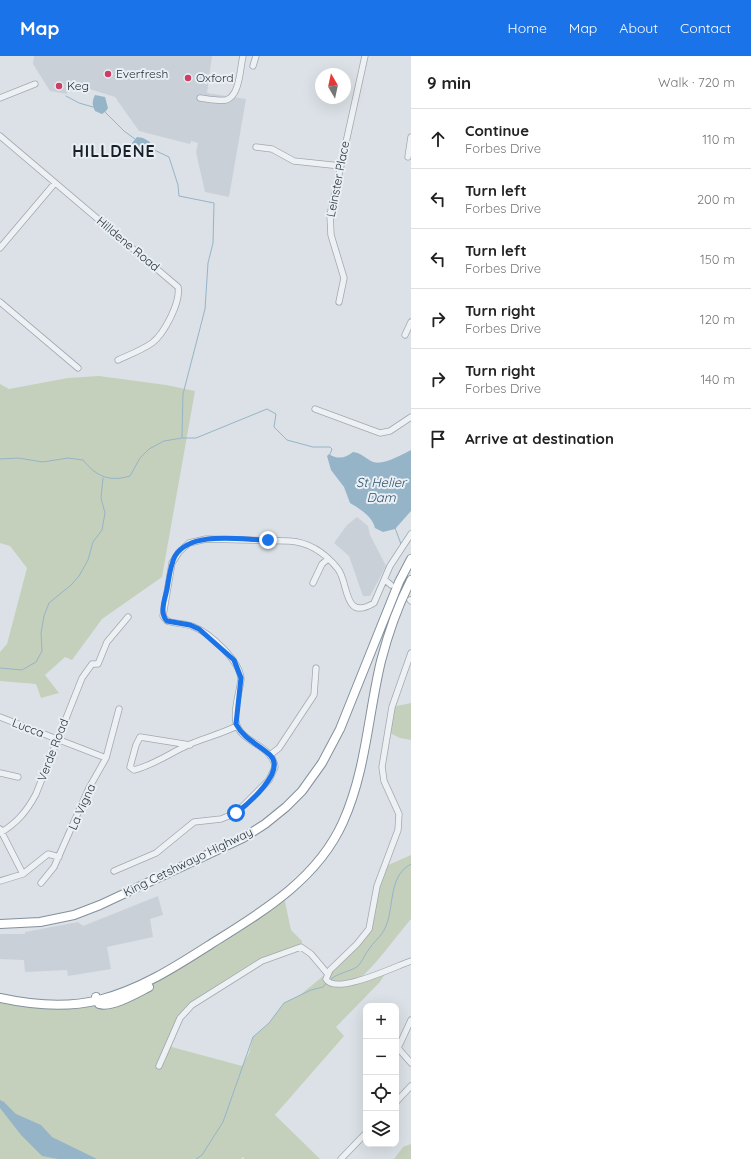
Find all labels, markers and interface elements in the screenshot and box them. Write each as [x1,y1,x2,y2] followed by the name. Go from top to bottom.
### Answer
[20,16,59,40] text: Map
[508,19,547,37] text: Home
[569,19,597,37] text: Map
[619,19,658,37] text: About
[680,19,731,37] text: Contact
[116,66,168,81] place label: Everfresh
[315,68,351,104] north arrow
[103,69,113,79] marker: Everfresh
[196,70,234,85] place label: Oxford
[427,72,471,93] text: 9 min
[183,73,193,83] marker: Oxford
[658,74,735,90] text: Walk · 720 m
[67,78,89,93] place label: Keg
[54,81,64,91] marker: Keg
[465,121,529,140] text: Continue
[427,128,449,150] icon: ahead
[702,131,735,147] text: 110 m
[323,139,352,218] street label: Leinster Place
[465,140,541,156] text: Forbes Drive
[72,141,156,161] district label: HILLDENE
[465,181,527,200] text: Turn left
[427,188,449,210] icon: left
[697,191,735,207] text: 200 m
[465,200,541,216] text: Forbes Drive
[94,213,163,274] street label: Hilldene Road
[465,241,527,260] text: Turn left
[427,248,449,270] icon: left
[700,251,735,267] text: 150 m
[465,260,541,276] text: Forbes Drive
[465,301,536,320] text: Turn right
[427,308,449,330] icon: right
[700,311,735,327] text: 120 m
[465,320,541,336] text: Forbes Drive
[465,361,536,380] text: Turn right
[427,368,449,390] icon: right
[700,371,735,387] text: 140 m
[465,380,541,396] text: Forbes Drive
[427,428,449,450] icon: arrive
[465,429,614,448] text: Arrive at destination
[356,474,408,505] water label: St Helier Dam
[259,531,277,549] route end
[10,715,46,740] street label: Lucca
[34,716,71,783] street label: Verde Road
[65,781,98,832] street label: La Vigna
[227,804,245,822] route start
[121,824,255,899] street label: King Cetshwayo Highway
[363,1003,399,1147] map controls
[363,1003,399,1039] button: +
[363,1039,399,1075] button: −
[363,1075,399,1111] button: locate
[363,1111,399,1147] button: layers

